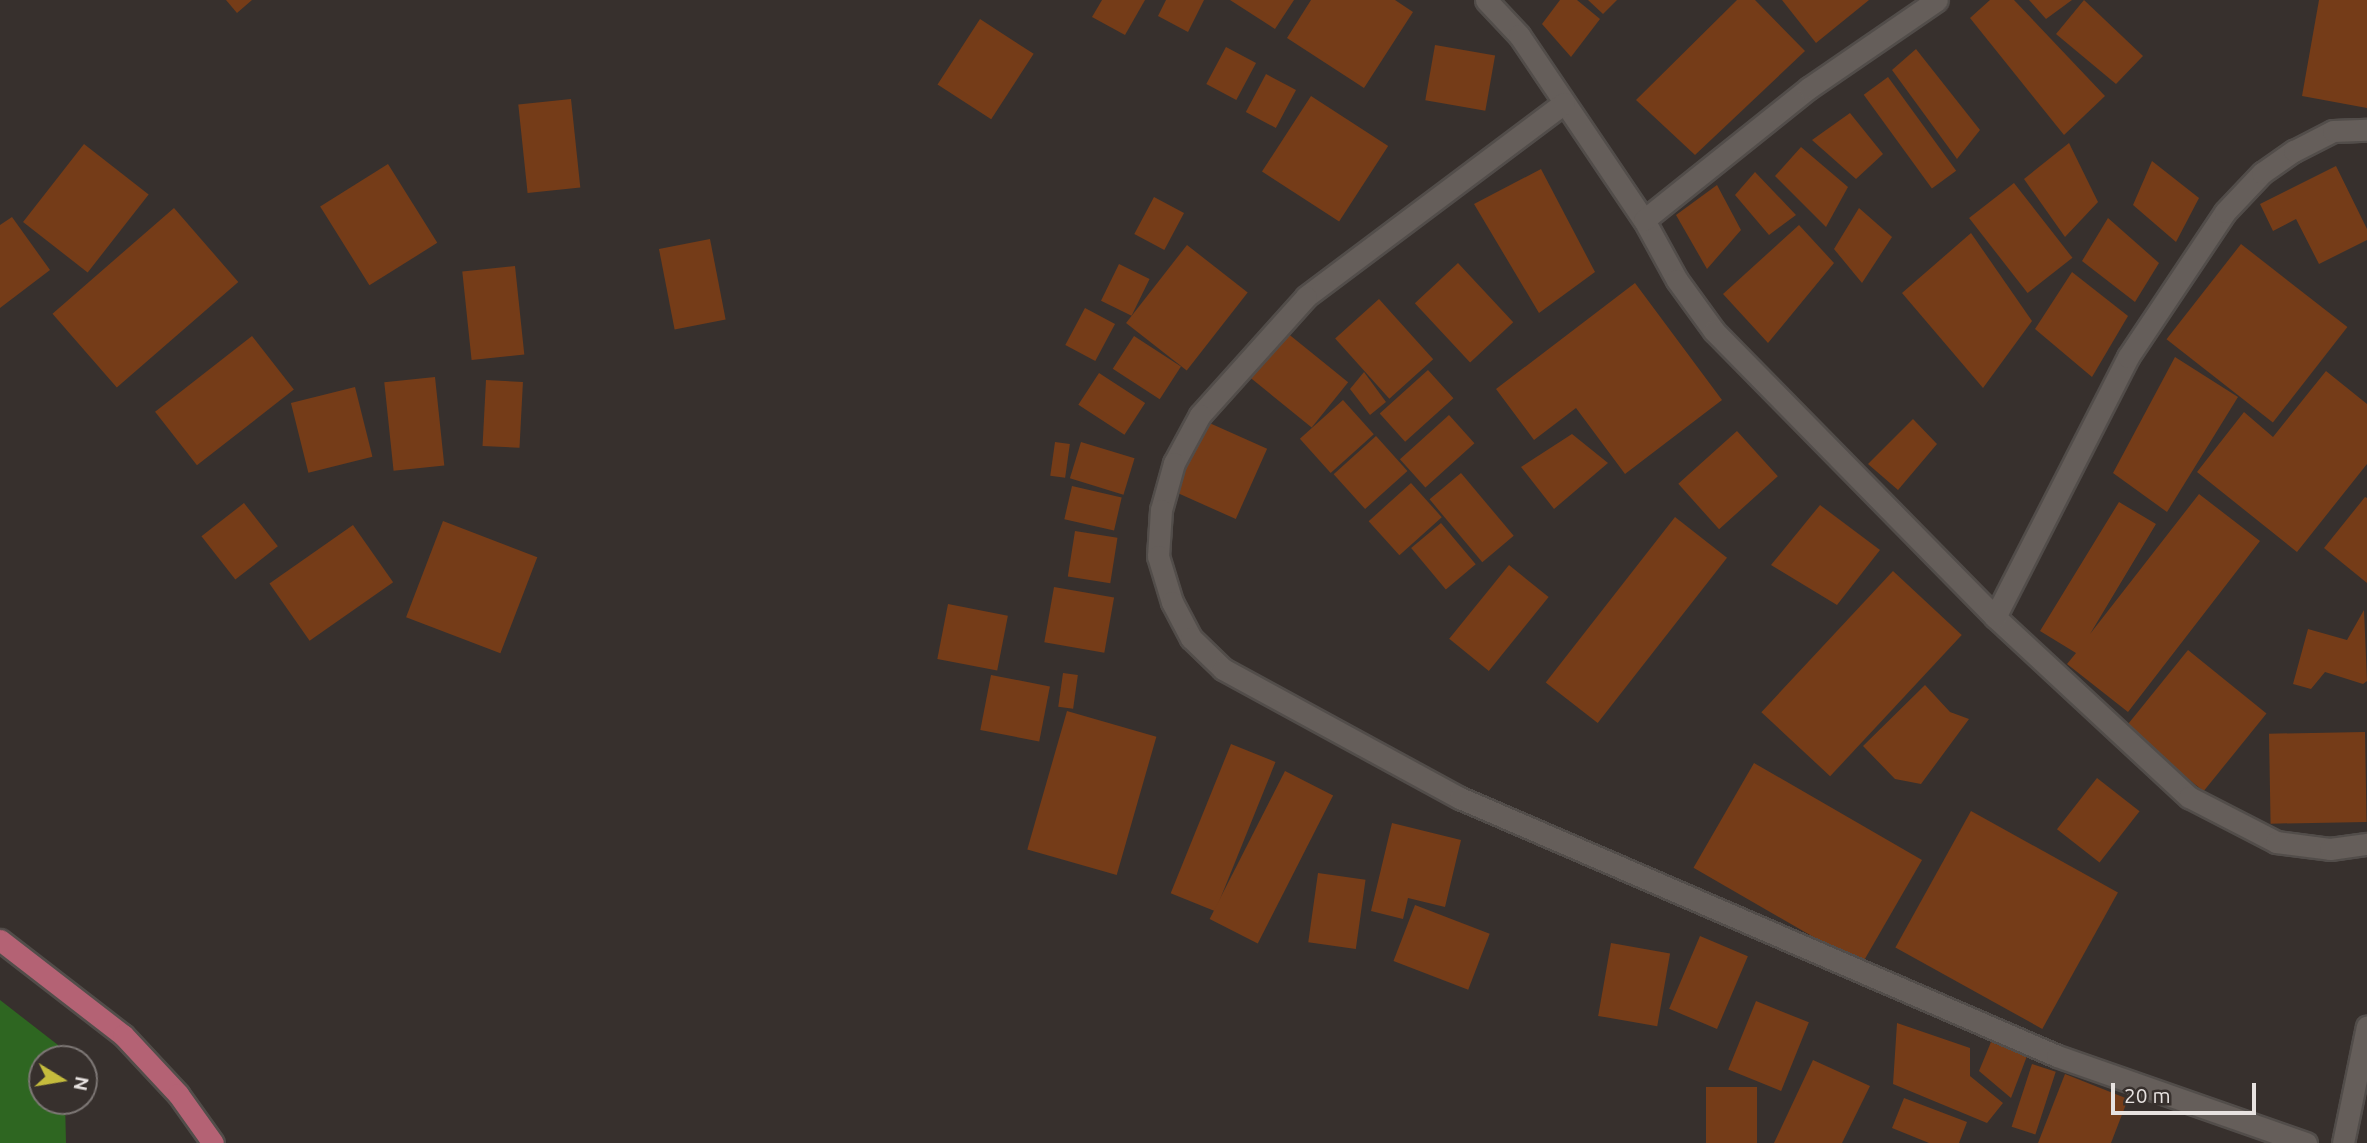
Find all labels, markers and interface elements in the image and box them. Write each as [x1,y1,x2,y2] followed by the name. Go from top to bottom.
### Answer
[28,1045,98,1115] north arrow
[2115,1070,2260,1114] scale bar
[69,1075,94,1093] text: N
[2124,1083,2171,1107] text: 20 m

